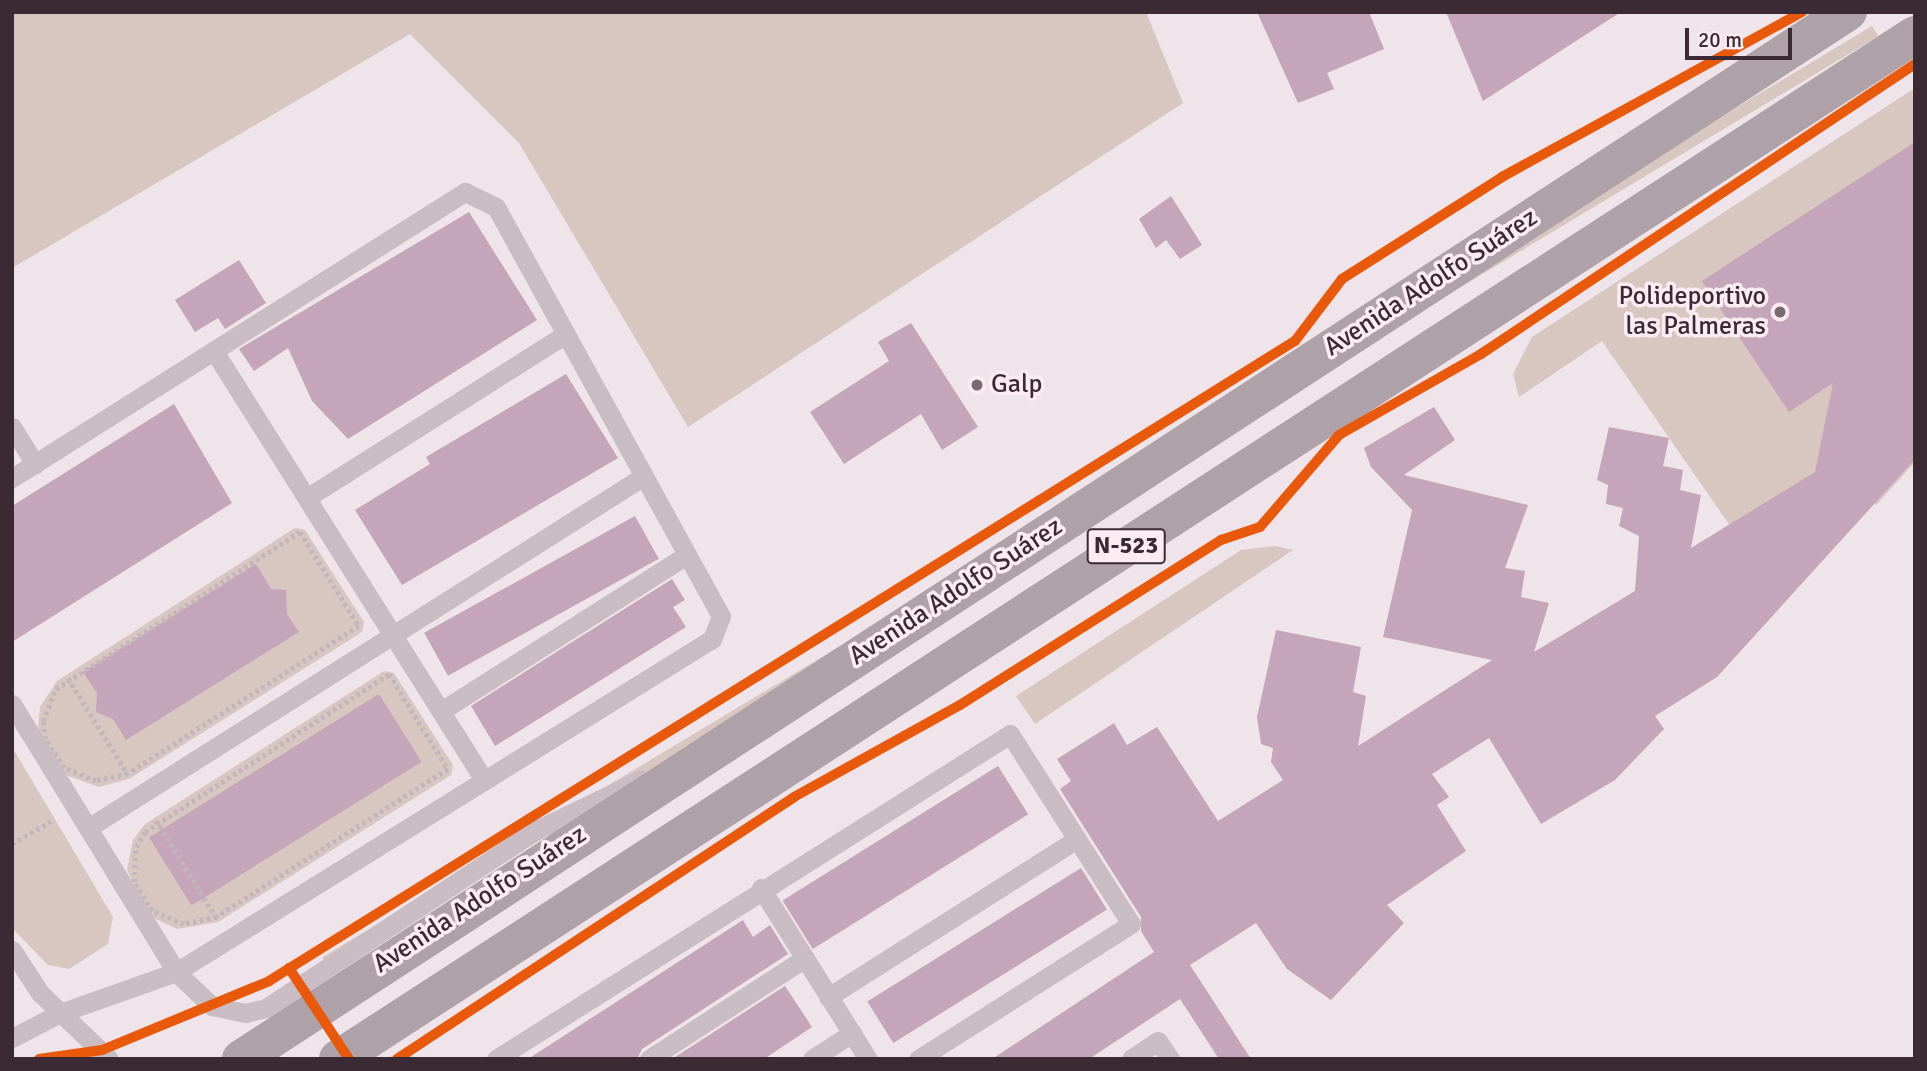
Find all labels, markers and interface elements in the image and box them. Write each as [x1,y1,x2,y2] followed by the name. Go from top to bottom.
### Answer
[1689,14,1796,58] scale bar
[1698,27,1742,53] text: 20 m
[1319,202,1543,364] street label: Avenida Adolfo Suárez
[1619,281,1766,342] place label: Polideportivo las Palmeras
[1772,304,1788,320] marker: Polideportivo las Palmeras
[991,369,1042,401] place label: Galp
[969,377,985,393] marker: Galp
[844,511,1068,673] street label: Avenida Adolfo Suárez
[1086,526,1166,566] road number: N-523
[368,819,592,981] street label: Avenida Adolfo Suárez

